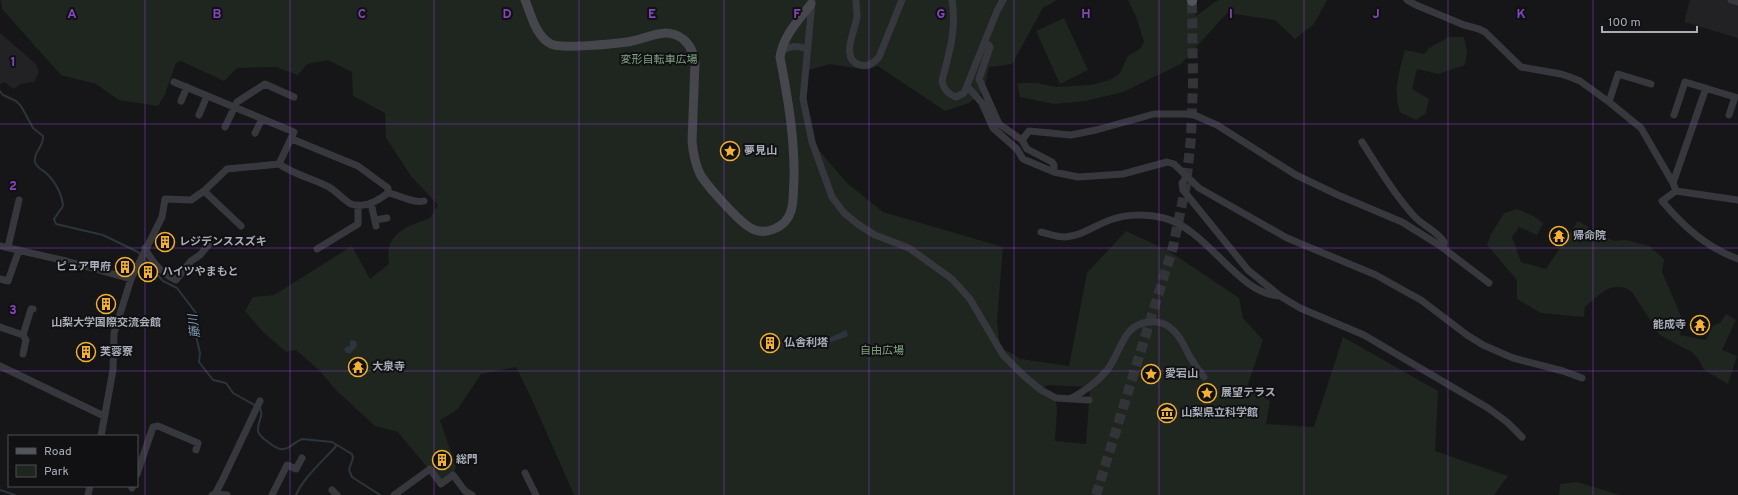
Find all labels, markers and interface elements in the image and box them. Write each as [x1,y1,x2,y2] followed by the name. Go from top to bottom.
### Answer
[67,7,77,23] text: A
[213,7,222,23] text: B
[358,7,366,23] text: C
[502,7,512,23] text: D
[648,7,656,23] text: E
[793,7,801,23] text: F
[937,7,946,23] text: G
[1081,7,1091,23] text: H
[1229,7,1233,23] text: I
[1372,7,1380,23] text: J
[1516,7,1526,23] text: K
[1602,8,1697,34] scale bar
[1608,15,1641,31] text: 100 m
[621,53,698,67] park label: 変形自転車広場
[10,55,16,71] text: 1
[719,140,741,162] place icon: 夢見山
[744,144,777,158] place label: 夢見山
[9,179,17,195] text: 2
[1548,225,1570,247] temple icon: 帰命院
[1573,229,1606,243] place label: 帰命院
[154,231,176,253] building icon: レジデンススズキ
[179,235,267,249] place label: レジデンススズキ
[114,256,136,278] building icon: ピュア甲府
[56,260,111,274] place label: ピュア甲府
[137,261,159,283] building icon: ハイツやまもと
[162,265,239,279] place label: ハイツやまもと
[95,293,117,315] building icon: 山梨大学国際交流会館
[9,303,17,319] text: 3
[185,311,204,339] water label: 藤川
[1689,314,1711,336] temple icon: 能成寺
[51,316,161,330] place label: 山梨大学国際交流会館
[1653,318,1686,332] place label: 能成寺
[759,332,781,354] building icon: 仏舎利塔
[784,336,828,350] place label: 仏舎利塔
[75,341,97,363] building icon: 芙蓉寮
[860,344,904,358] park label: 自由広場
[100,345,133,359] place label: 芙蓉寮
[347,356,369,378] temple icon: 大泉寺
[372,360,405,374] place label: 大泉寺
[1140,363,1162,385] place icon: 愛宕山
[1165,367,1198,381] place label: 愛宕山
[1196,382,1218,404] place icon: 展望テラス
[1221,386,1276,400] place label: 展望テラス
[1156,402,1178,424] museum icon: 山梨県立科学館
[1181,406,1258,420] place label: 山梨県立科学館
[8,435,138,487] legend
[44,444,72,460] text: Road
[431,449,453,471] building icon: 総門
[456,453,478,467] place label: 総門
[44,464,69,480] text: Park

